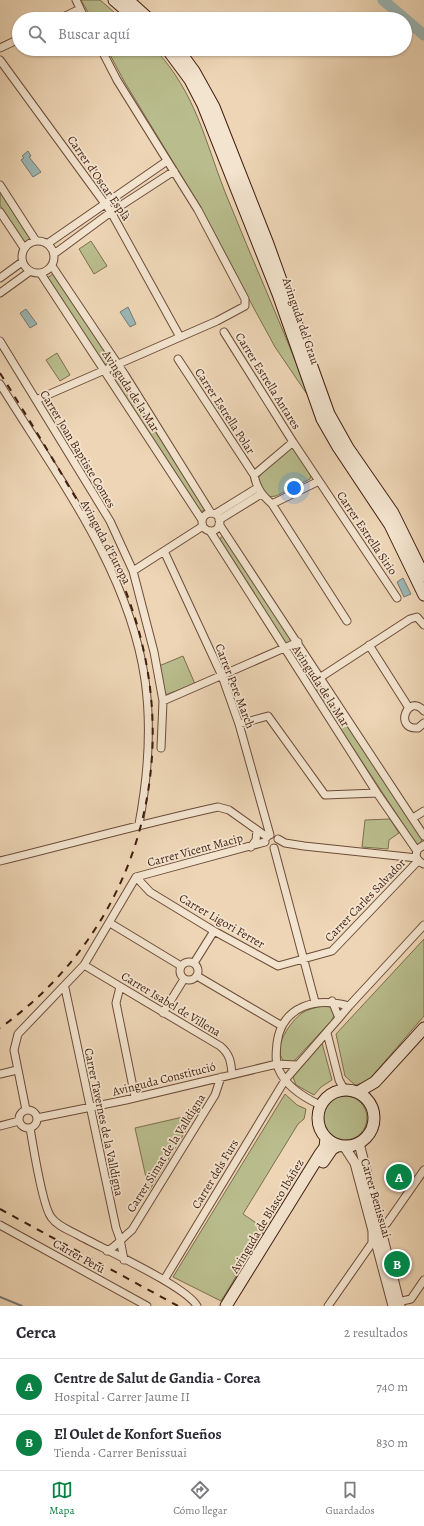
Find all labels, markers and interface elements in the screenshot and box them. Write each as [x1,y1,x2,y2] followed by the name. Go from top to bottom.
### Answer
[12,12,412,56] search box
[26,23,48,45] icon: search
[58,24,130,44] text: Buscar aquí
[64,132,135,224] street label: Carrer d'Oscar Esplà
[278,275,323,367] street label: Avinguda del Grau
[232,329,304,433] street label: Carrer Estrella Antares
[98,346,164,435] street label: Avinguda de la Mar
[191,365,259,457] street label: Carrer Estrella Polar
[36,387,120,511] street label: Carrer Joan Baptiste Comes
[284,478,304,498] your location
[333,488,401,578] street label: Carrer Estrella Sirio
[77,496,135,587] street label: Avinguda d'Europa
[211,641,259,731] street label: Carrer Pere March
[288,641,354,730] street label: Avinguda de la Mar
[145,830,245,870] street label: Carrer Vicent Macip
[321,855,409,945] street label: Carrer Carles Salvador
[176,890,268,952] street label: Carrer Ligori Ferrer
[118,968,224,1040] street label: Carrer Isabel de Villena
[80,1046,128,1198] street label: Carrer Tavernes de la Valldigna
[110,1058,217,1100] street label: Avinguda Constitució
[123,1090,209,1215] street label: Carrer Simat de la Valldigna
[188,1136,242,1212] street label: Carrer dels Furs
[226,1156,307,1277] street label: Avinguda de Blasco Ibáñez
[357,1156,395,1240] street label: Carrer Benissuai
[386,1162,412,1192] pin: A
[50,1235,108,1277] street label: Carrer Perú
[384,1249,410,1279] pin: B
[16,1321,56,1344] text: Cerca
[344,1324,408,1341] text: 2 resultados
[54,1368,261,1388] text: Centre de Salut de Gandia - Corea
[25,1378,33,1395] text: A
[376,1378,408,1395] text: 740 m
[54,1388,190,1405] text: Hospital · Carrer Jaume II
[54,1424,222,1444] text: El Oulet de Konfort Sueños
[25,1434,33,1451] text: B
[376,1434,408,1451] text: 830 m
[54,1444,187,1461] text: Tienda · Carrer Benissuai
[49,1479,75,1518] tab: Mapa
[173,1479,227,1518] tab: Cómo llegar
[326,1479,375,1518] tab: Guardados

